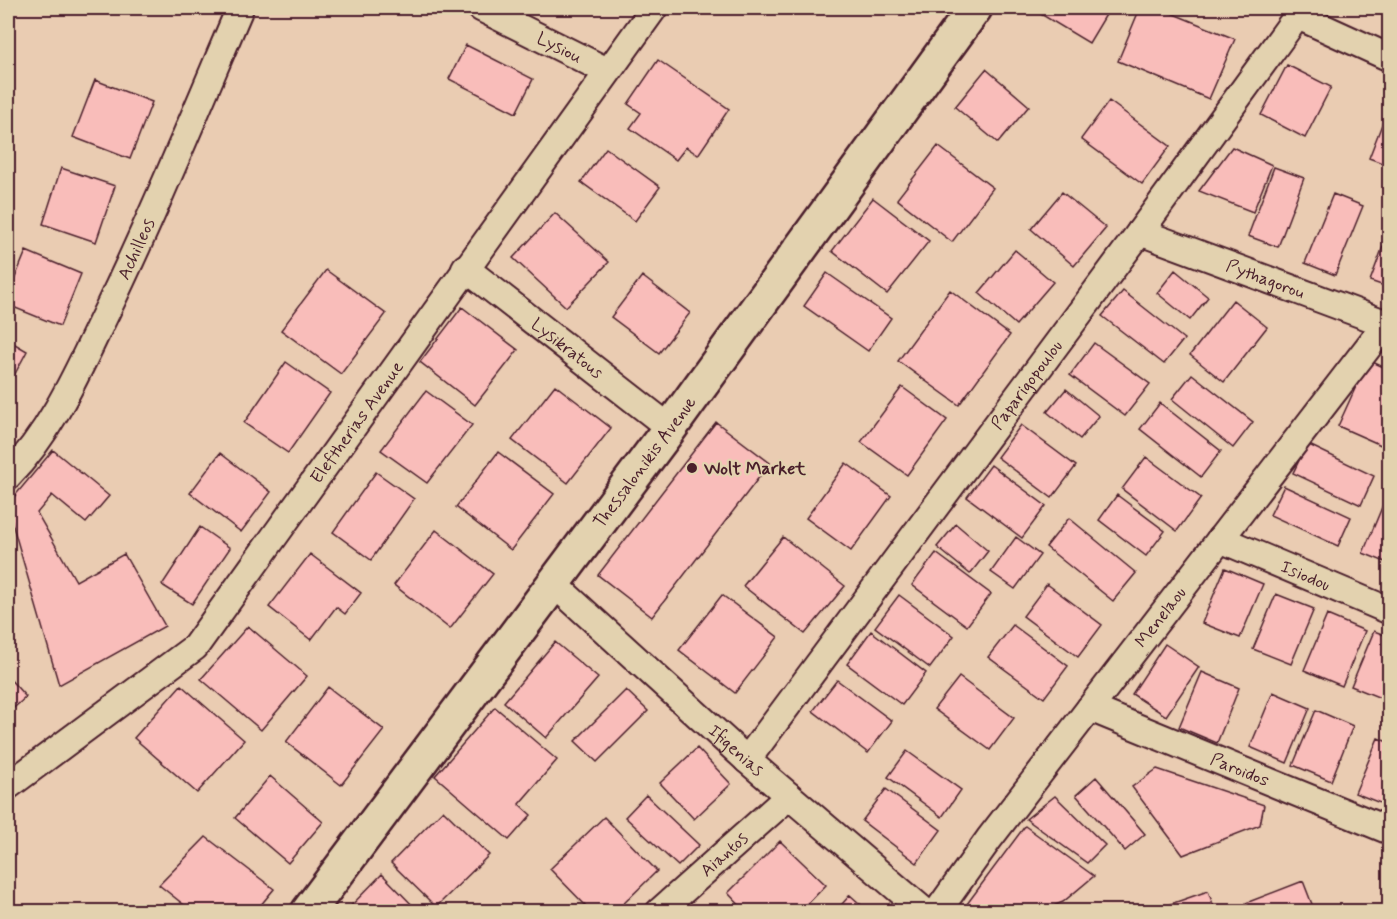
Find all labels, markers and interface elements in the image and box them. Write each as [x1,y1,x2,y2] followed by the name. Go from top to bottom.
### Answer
[532,27,586,70] street label: Lysiou
[112,215,161,284] street label: Achilleos
[1223,254,1308,305] street label: Pythagorou
[526,313,608,385] street label: Lysikratous
[986,335,1069,435] street label: Paparigopoulou
[305,356,410,489] street label: Eleftherias Avenue
[588,392,702,533] street label: Thessalonikis Avenue
[703,457,806,481] place label: Wolt Market
[685,461,699,475] marker: Wolt Market
[1277,555,1334,597] street label: Isiodou
[1130,582,1192,653] street label: Menelaou
[703,719,769,782] street label: Ifigenias
[1207,748,1273,793] street label: Paroidos
[695,827,754,883] street label: Aiantos

